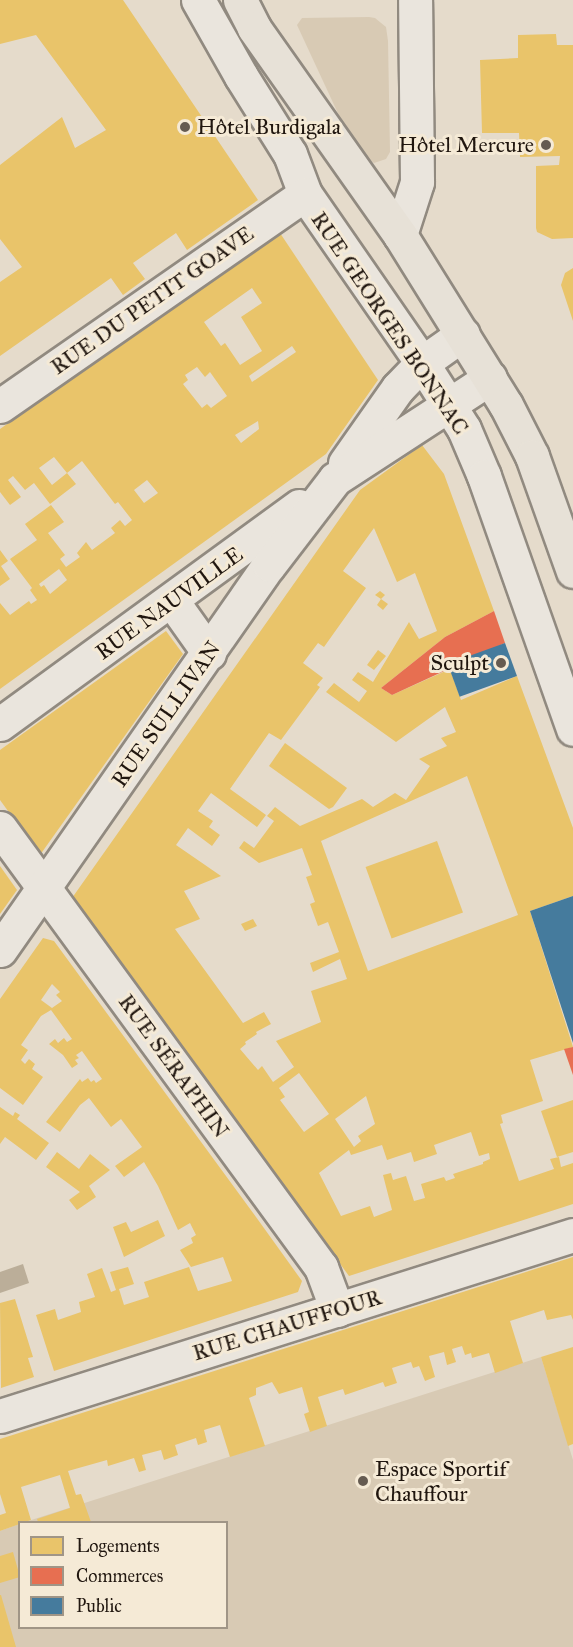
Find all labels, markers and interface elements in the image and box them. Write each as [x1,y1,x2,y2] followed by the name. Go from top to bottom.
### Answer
[197,114,341,140] place label: Hôtel Burdigala
[178,120,192,134] marker: Hôtel Burdigala
[398,132,534,158] place label: Hôtel Mercure
[539,138,553,152] marker: Hôtel Mercure
[306,207,474,439] street label: RUE GEORGES BONNAC
[46,220,258,380] street label: RUE DU PETIT GOAVE
[90,541,248,665] street label: RUE NAUVILLE
[106,636,226,792] street label: RUE SULLIVAN
[431,650,489,676] place label: Sculpt
[494,656,508,670] marker: Sculpt
[113,989,235,1143] street label: RUE SÉRAPHIN
[189,1284,385,1366] street label: RUE CHAUFFOUR
[375,1455,507,1506] place label: Espace Sportif Chauffour
[356,1474,370,1488] marker: Espace Sportif Chauffour
[18,1521,228,1629] legend
[76,1535,160,1557] text: Logements
[76,1565,163,1587] text: Commerces
[76,1595,122,1617] text: Public

